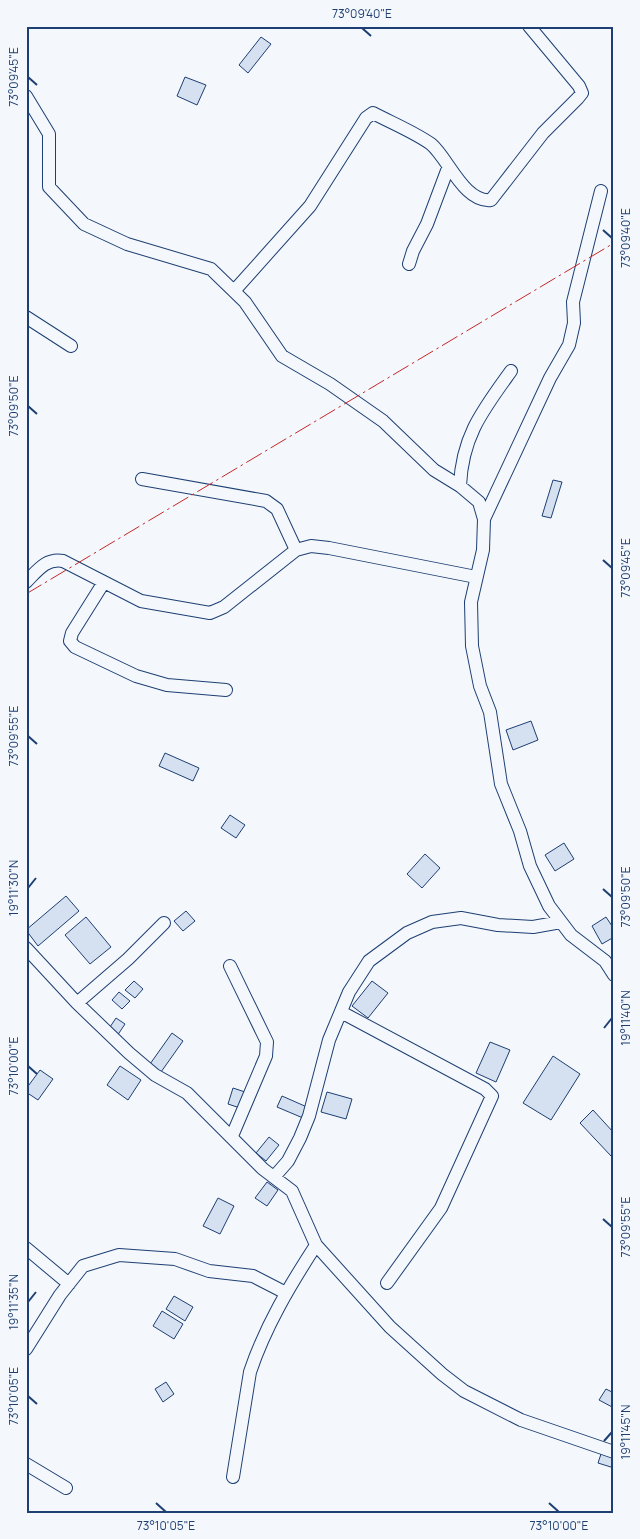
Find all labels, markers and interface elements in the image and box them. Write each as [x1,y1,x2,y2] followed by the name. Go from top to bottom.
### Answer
[332,5,392,22] text: 73°09'40"E
[5,47,22,107] text: 73°09'45"E
[617,208,634,268] text: 73°09'40"E
[5,375,22,437] text: 73°09'50"E
[617,538,634,598] text: 73°09'45"E
[5,705,22,766] text: 73°09'55"E
[5,860,22,916] text: 19°11'30"N
[617,866,634,928] text: 73°09'50"E
[617,990,634,1046] text: 19°11'40"N
[5,1036,22,1095] text: 73°10'00"E
[617,1196,634,1257] text: 73°09'55"E
[5,1274,22,1330] text: 19°11'35"N
[5,1367,22,1425] text: 73°10'05"E
[617,1405,634,1459] text: 19°11'45"N
[137,1517,195,1534] text: 73°10'05"E
[530,1517,589,1534] text: 73°10'00"E

